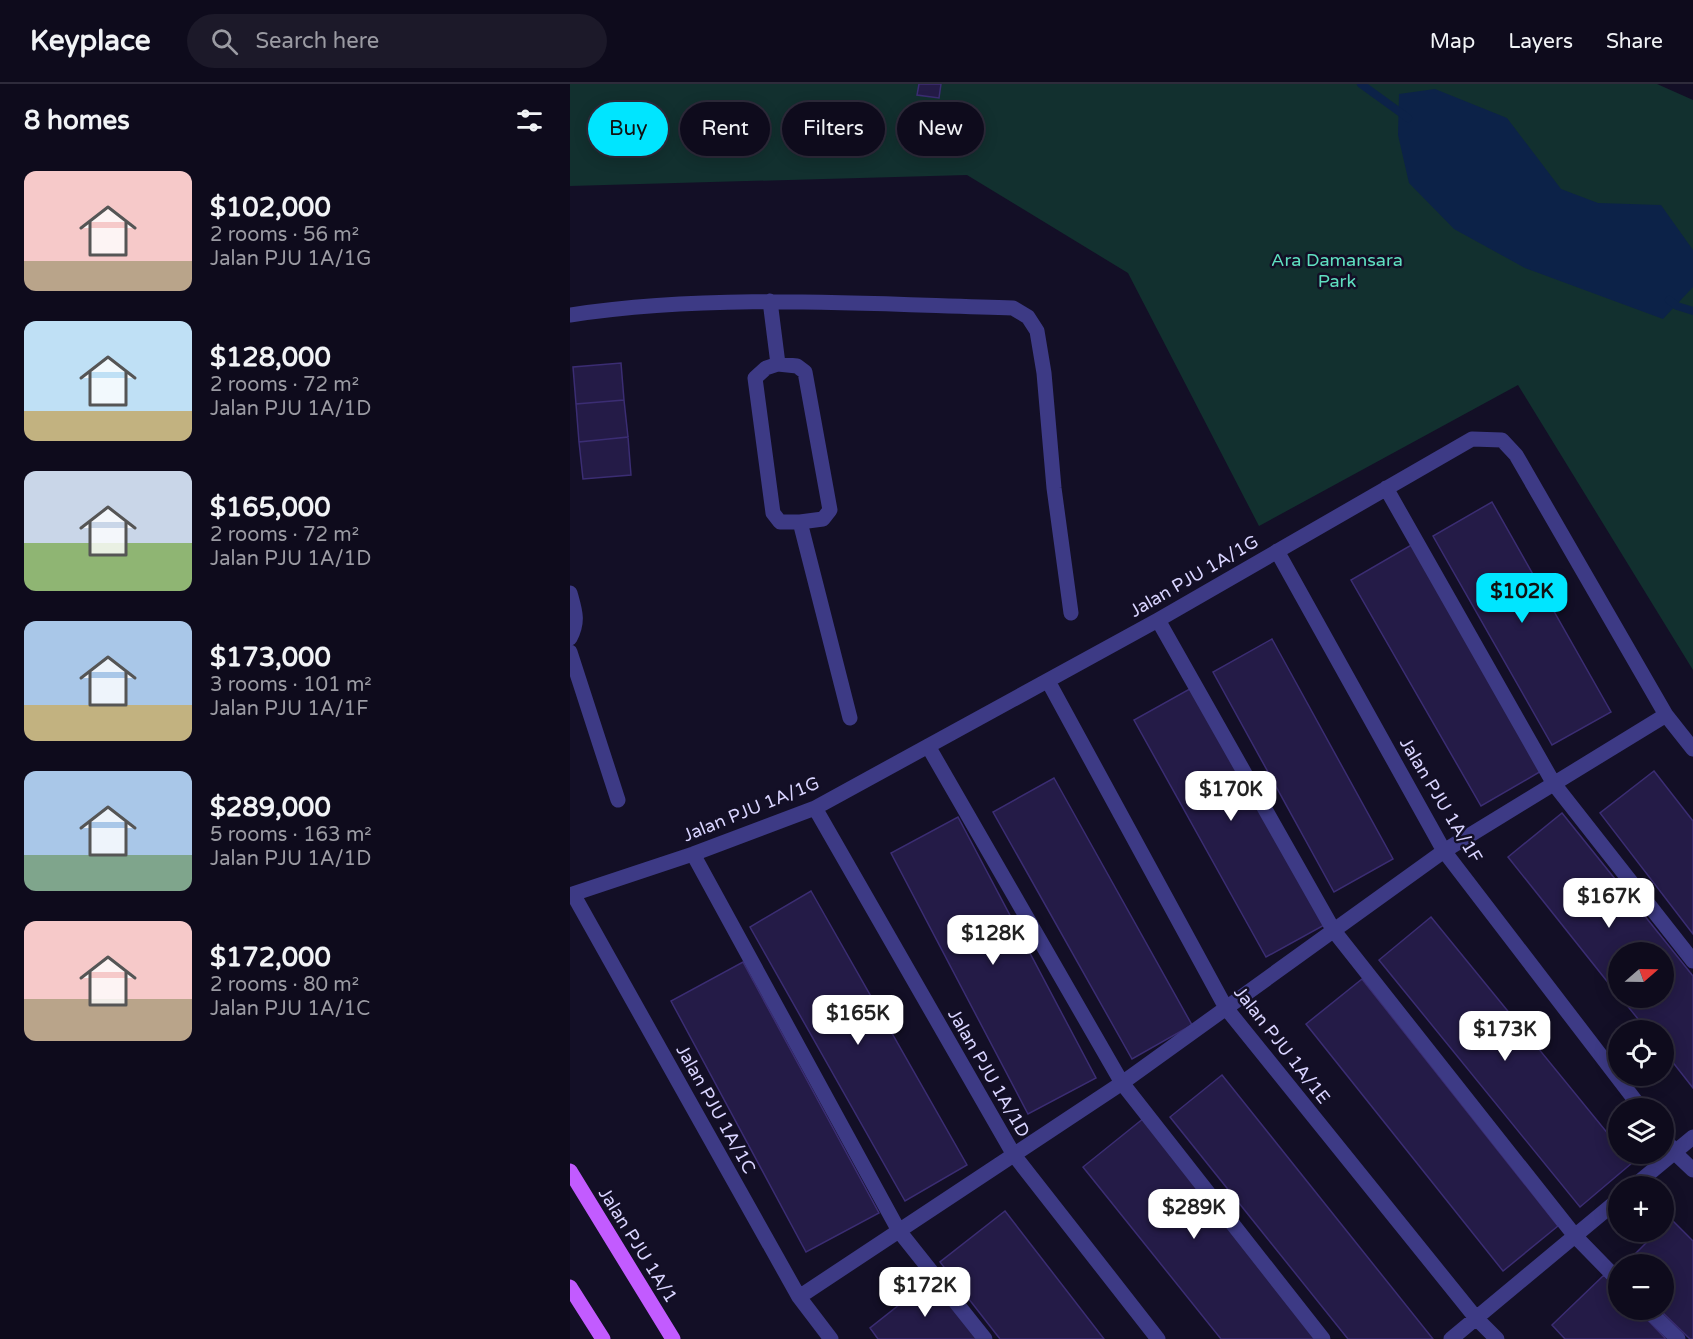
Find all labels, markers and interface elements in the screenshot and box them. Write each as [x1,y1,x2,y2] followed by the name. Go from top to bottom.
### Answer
[187,14,607,68] search box
[30,24,151,58] text: Keyplace
[208,25,241,58] icon: search
[256,28,379,54] text: Search here
[1430,29,1475,54] text: Map
[1508,29,1573,54] text: Layers
[1606,29,1663,54] text: Share
[588,102,668,156] chip: Buy
[680,102,770,156] chip: Rent
[782,102,885,156] chip: Filters
[897,102,984,156] chip: New
[513,104,546,137] icon: filters
[24,105,130,136] text: 8 homes
[210,192,331,223] text: $102,000
[72,195,144,267] icon: home
[210,223,359,247] text: 2 rooms · 56 m²
[210,247,371,271] text: Jalan PJU 1A/1G
[1271,249,1403,292] park label: Ara Damansara Park
[210,342,331,373] text: $128,000
[72,345,144,417] icon: home
[210,373,359,397] text: 2 rooms · 72 m²
[210,397,371,421] text: Jalan PJU 1A/1D
[210,492,330,523] text: $165,000
[72,495,144,567] icon: home
[210,523,359,547] text: 2 rooms · 72 m²
[1126,530,1262,622] street label: Jalan PJU 1A/1G
[210,547,371,571] text: Jalan PJU 1A/1D
[1480,573,1564,624] pin: $102K
[1490,580,1554,604] text: $102K
[210,642,331,673] text: $173,000
[72,645,144,717] icon: home
[210,673,372,697] text: 3 rooms · 101 m²
[210,697,368,721] text: Jalan PJU 1A/1F
[1395,733,1487,867] street label: Jalan PJU 1A/1F
[1189,771,1273,822] pin: $170K
[680,772,822,846] street label: Jalan PJU 1A/1G
[1199,778,1263,802] text: $170K
[210,792,331,823] text: $289,000
[72,795,144,867] icon: home
[210,823,372,847] text: 5 rooms · 163 m²
[210,847,371,871] text: Jalan PJU 1A/1D
[1567,878,1651,929] pin: $167K
[1577,885,1641,909] text: $167K
[951,915,1035,966] pin: $128K
[961,922,1025,946] text: $128K
[210,942,331,973] text: $172,000
[1608,942,1674,1008] north arrow
[1608,942,1674,1320] map controls
[72,945,144,1017] icon: home
[210,973,359,997] text: 2 rooms · 80 m²
[1229,982,1335,1108] street label: Jalan PJU 1A/1E
[816,995,900,1046] pin: $165K
[210,997,370,1021] text: Jalan PJU 1A/1C
[826,1002,890,1026] text: $165K
[943,1005,1035,1141] street label: Jalan PJU 1A/1D
[1463,1011,1547,1062] pin: $173K
[1473,1018,1537,1042] text: $173K
[1608,1020,1674,1086] button: locate
[671,1041,761,1177] street label: Jalan PJU 1A/1C
[1608,1098,1674,1164] button: layers
[1608,1176,1674,1242] button: +
[594,1183,682,1307] street label: Jalan PJU 1A/1
[1152,1189,1236,1240] pin: $289K
[1162,1196,1226,1220] text: $289K
[1608,1254,1674,1320] button: −
[883,1267,967,1318] pin: $172K
[893,1274,957,1298] text: $172K

